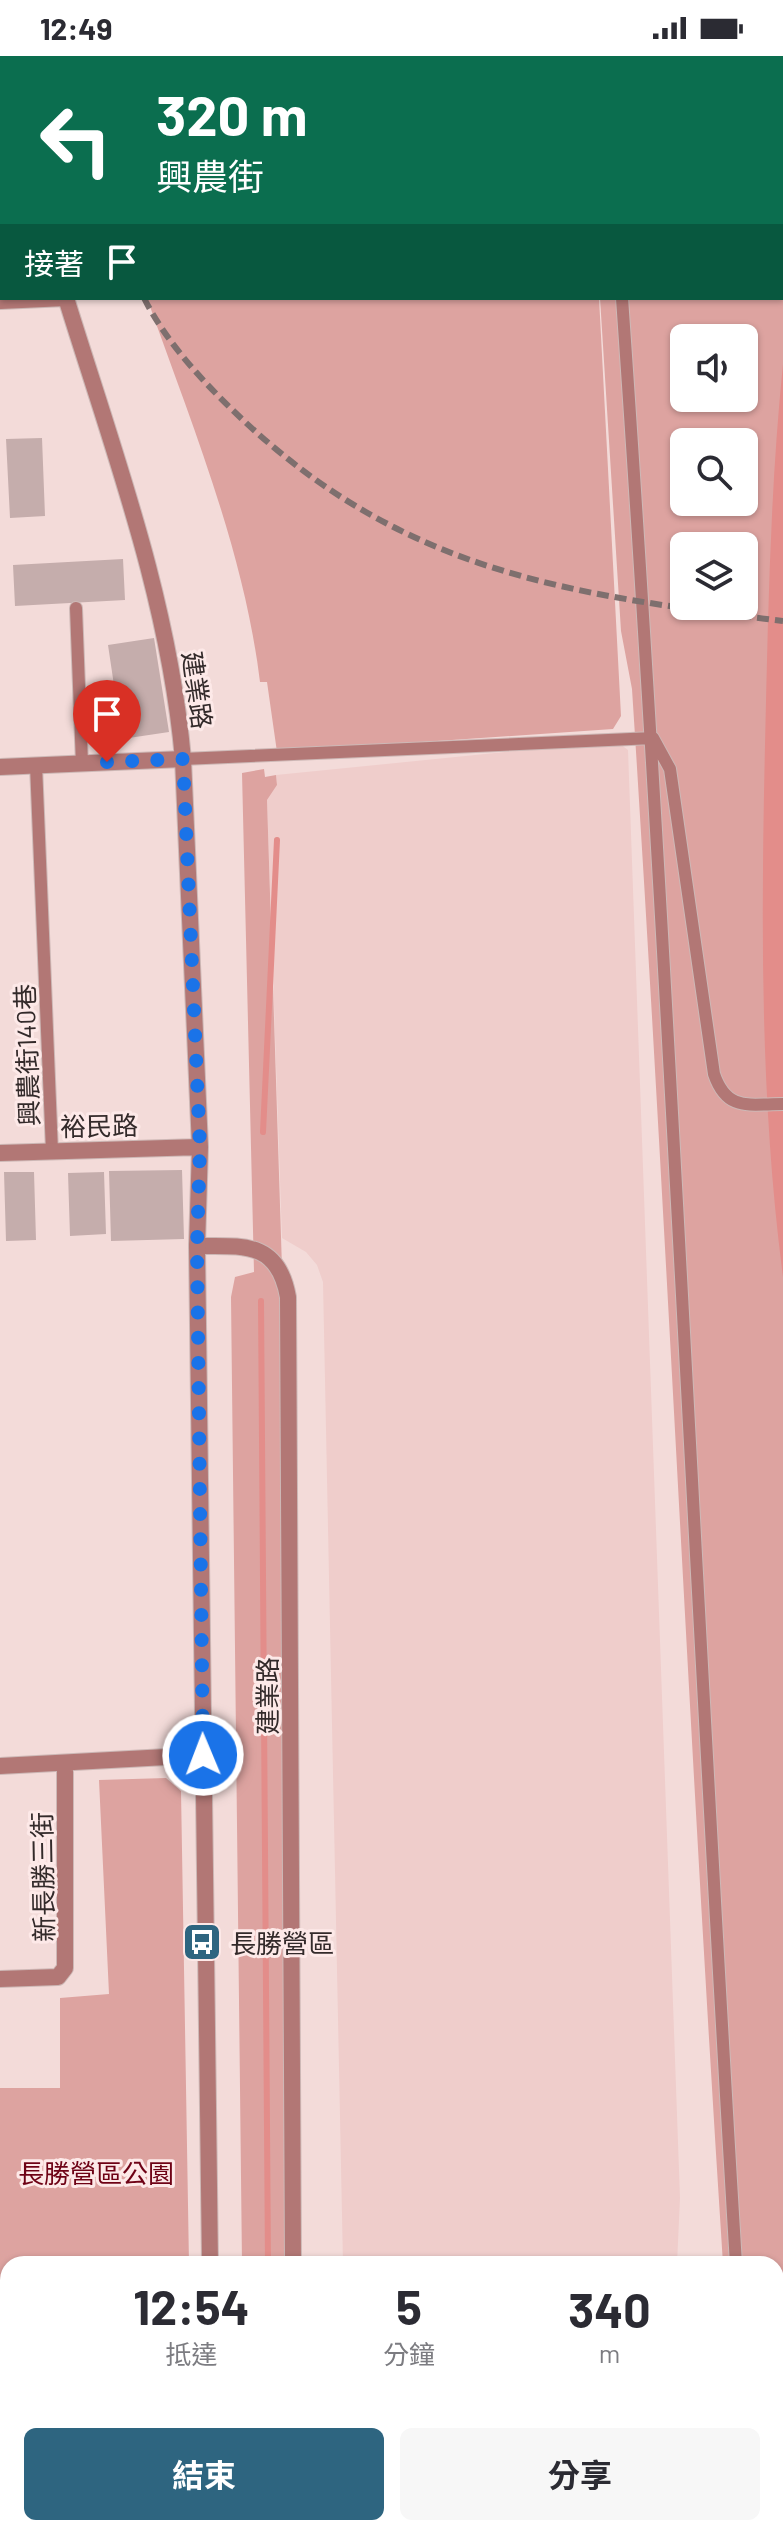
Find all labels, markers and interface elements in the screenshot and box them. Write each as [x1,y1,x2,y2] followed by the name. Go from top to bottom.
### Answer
[40,10,112,46] text: 12:49
[156,80,307,147] text: 320 m
[24,88,128,192] icon: left
[156,154,264,197] text: 興農街
[100,240,144,284] icon: arrive
[24,245,84,281] text: 接著
[670,324,758,620] map controls
[670,324,758,412] button: sound
[670,428,758,516] button: search
[670,532,758,620] button: layers
[177,649,219,731] street label: 建業路
[73,680,141,762] pin
[85,692,129,736] icon: arrive
[8,983,44,1127] street label: 興農街140巷
[60,1109,138,1141] street label: 裕民路
[251,1657,282,1735] street label: 建業路
[161,1713,245,1797] position arrow
[25,1812,59,1942] street label: 新長勝三街
[181,1921,223,1963] bus stop icon: 長勝營區
[230,1927,334,1958] place label: 長勝營區
[18,2157,174,2188] park label: 長勝營區公園
[133,2277,250,2335] text: 12:54
[396,2277,422,2335] text: 5
[568,2280,651,2338] text: 340
[599,2337,620,2368] text: m
[165,2338,217,2369] text: 抵達
[383,2338,435,2369] text: 分鐘
[24,2428,384,2520] button: 結束
[400,2428,760,2520] button: 分享

